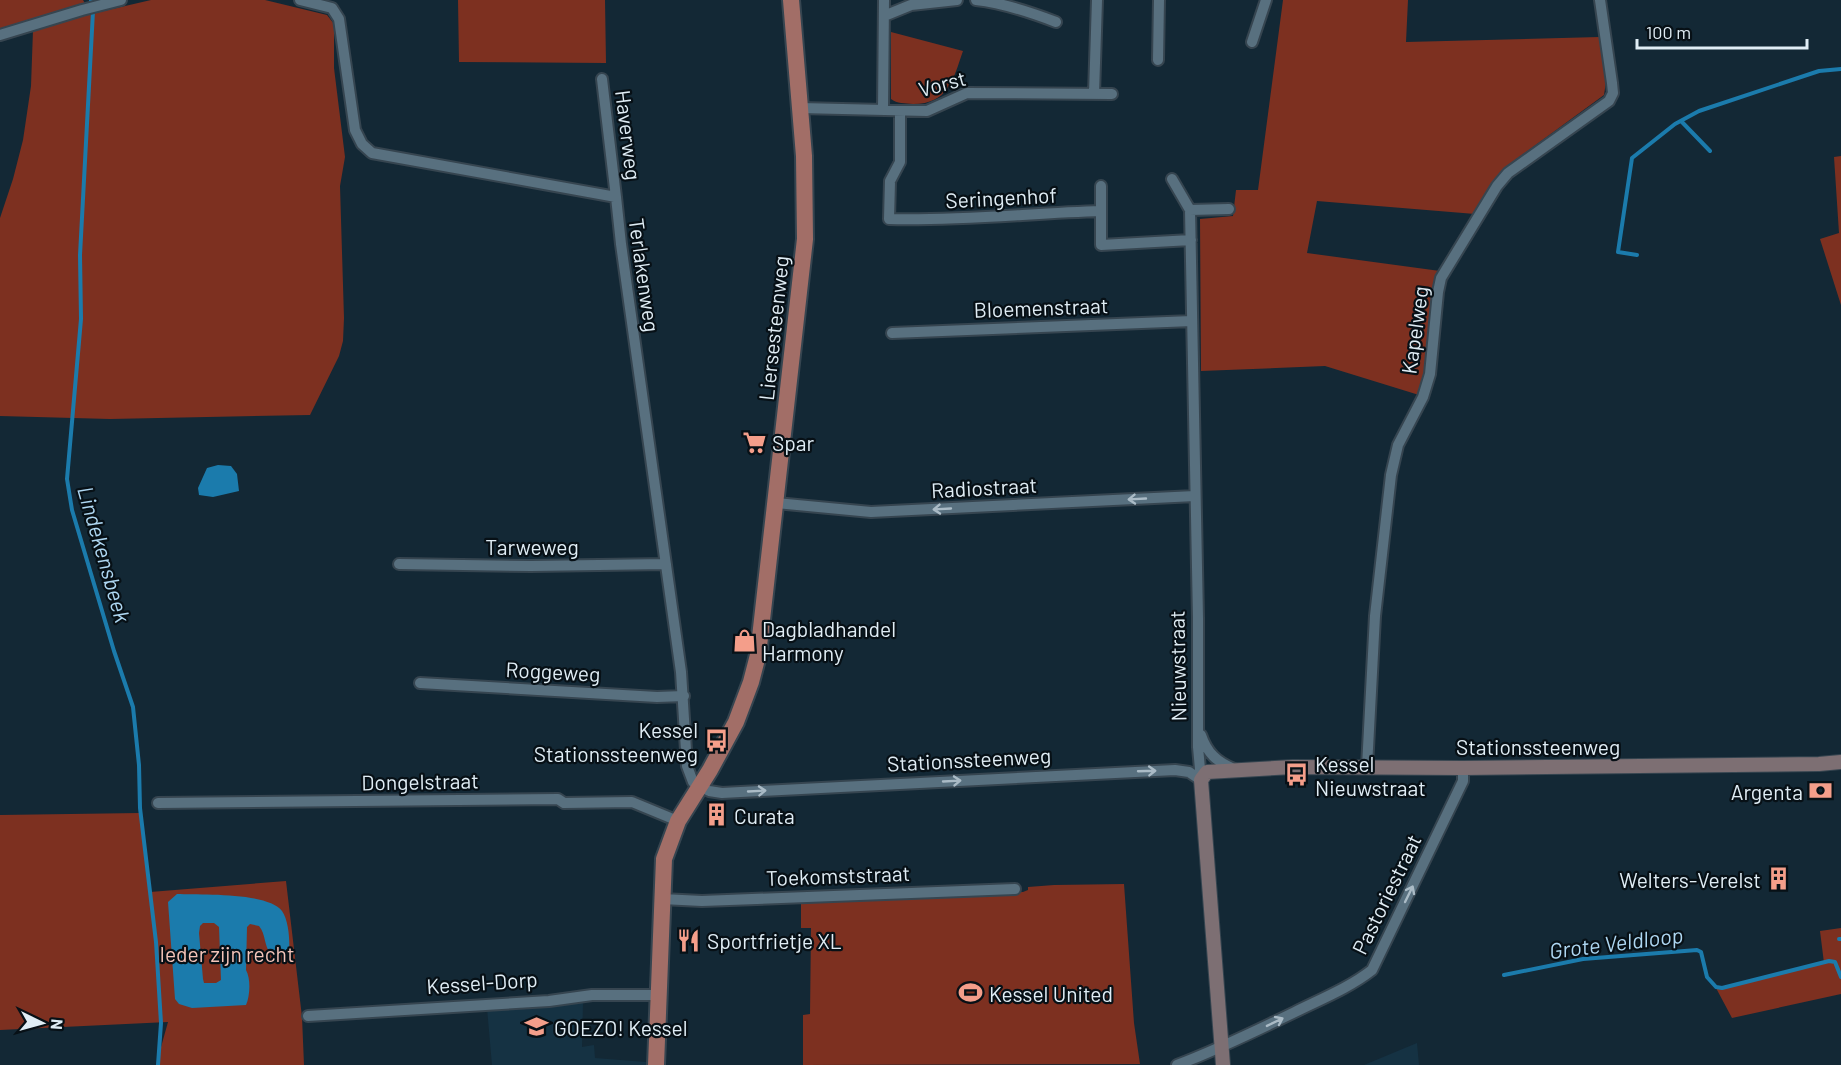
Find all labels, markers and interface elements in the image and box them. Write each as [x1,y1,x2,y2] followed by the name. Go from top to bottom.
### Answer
[1637,12,1806,50] scale bar
[1646,21,1691,43] text: 100 m
[916,65,968,101] street label: Vorst
[611,89,647,181] street label: Haverweg
[945,182,1057,212] street label: Seringenhof
[625,217,665,333] street label: Terlakenweg
[753,254,793,402] street label: Liersesteenweg
[1395,285,1433,375] street label: Kapelweg
[973,292,1109,322] street label: Bloemenstraat
[741,429,767,455] supermarket icon: Spar
[772,430,815,455] place label: Spar
[930,472,1038,502] street label: Radiostraat
[73,483,137,625] water label: Lindekensbeek
[1127,493,1147,504] one-way arrow
[933,504,953,515] one-way arrow
[485,534,579,559] street label: Tarweweg
[1164,610,1190,722] street label: Nieuwstraat
[762,616,896,665] place label: Dagbladhandel Harmony
[731,627,757,653] shop icon: Dagbladhandel Harmony
[505,656,601,686] street label: Roggeweg
[534,717,698,766] place label: Kessel Stationssteenweg
[703,728,729,754] bus stop icon: Kessel Stationssteenweg
[1456,734,1620,759] street label: Stationssteenweg
[886,742,1052,776] street label: Stationssteenweg
[1315,751,1426,800] place label: Kessel Nieuwstraat
[1284,762,1310,788] bus stop icon: Kessel Nieuwstraat
[1136,765,1156,776] one-way arrow
[361,767,479,795] street label: Dongelstraat
[941,776,961,787] one-way arrow
[1808,778,1834,804] bank icon: Argenta
[1731,779,1803,804] place label: Argenta
[747,786,767,797] one-way arrow
[703,802,729,828] building icon: Curata
[734,803,795,828] place label: Curata
[1346,830,1426,958] street label: Pastoriestraat
[766,860,910,890] street label: Toekomststraat
[1766,866,1792,892] building icon: Welters-Verelst
[1619,867,1761,892] place label: Welters-Verelst
[1404,885,1415,903] one-way arrow
[1548,921,1684,963] water label: Grote Veldloop
[676,927,702,953] restaurant icon: Sportfrietje XL
[707,928,842,953] place label: Sportfrietje XL
[159,941,295,966] park label: Ieder zijn recht
[426,966,538,998] street label: Kessel-Dorp
[958,980,984,1006] sports icon: Kessel United
[989,981,1113,1006] place label: Kessel United
[12,993,72,1053] north arrow
[523,1014,549,1040] school or university icon: GOEZO! Kessel
[554,1015,688,1040] place label: GOEZO! Kessel
[1265,1016,1283,1027] one-way arrow
[48,1018,67,1030] text: N

